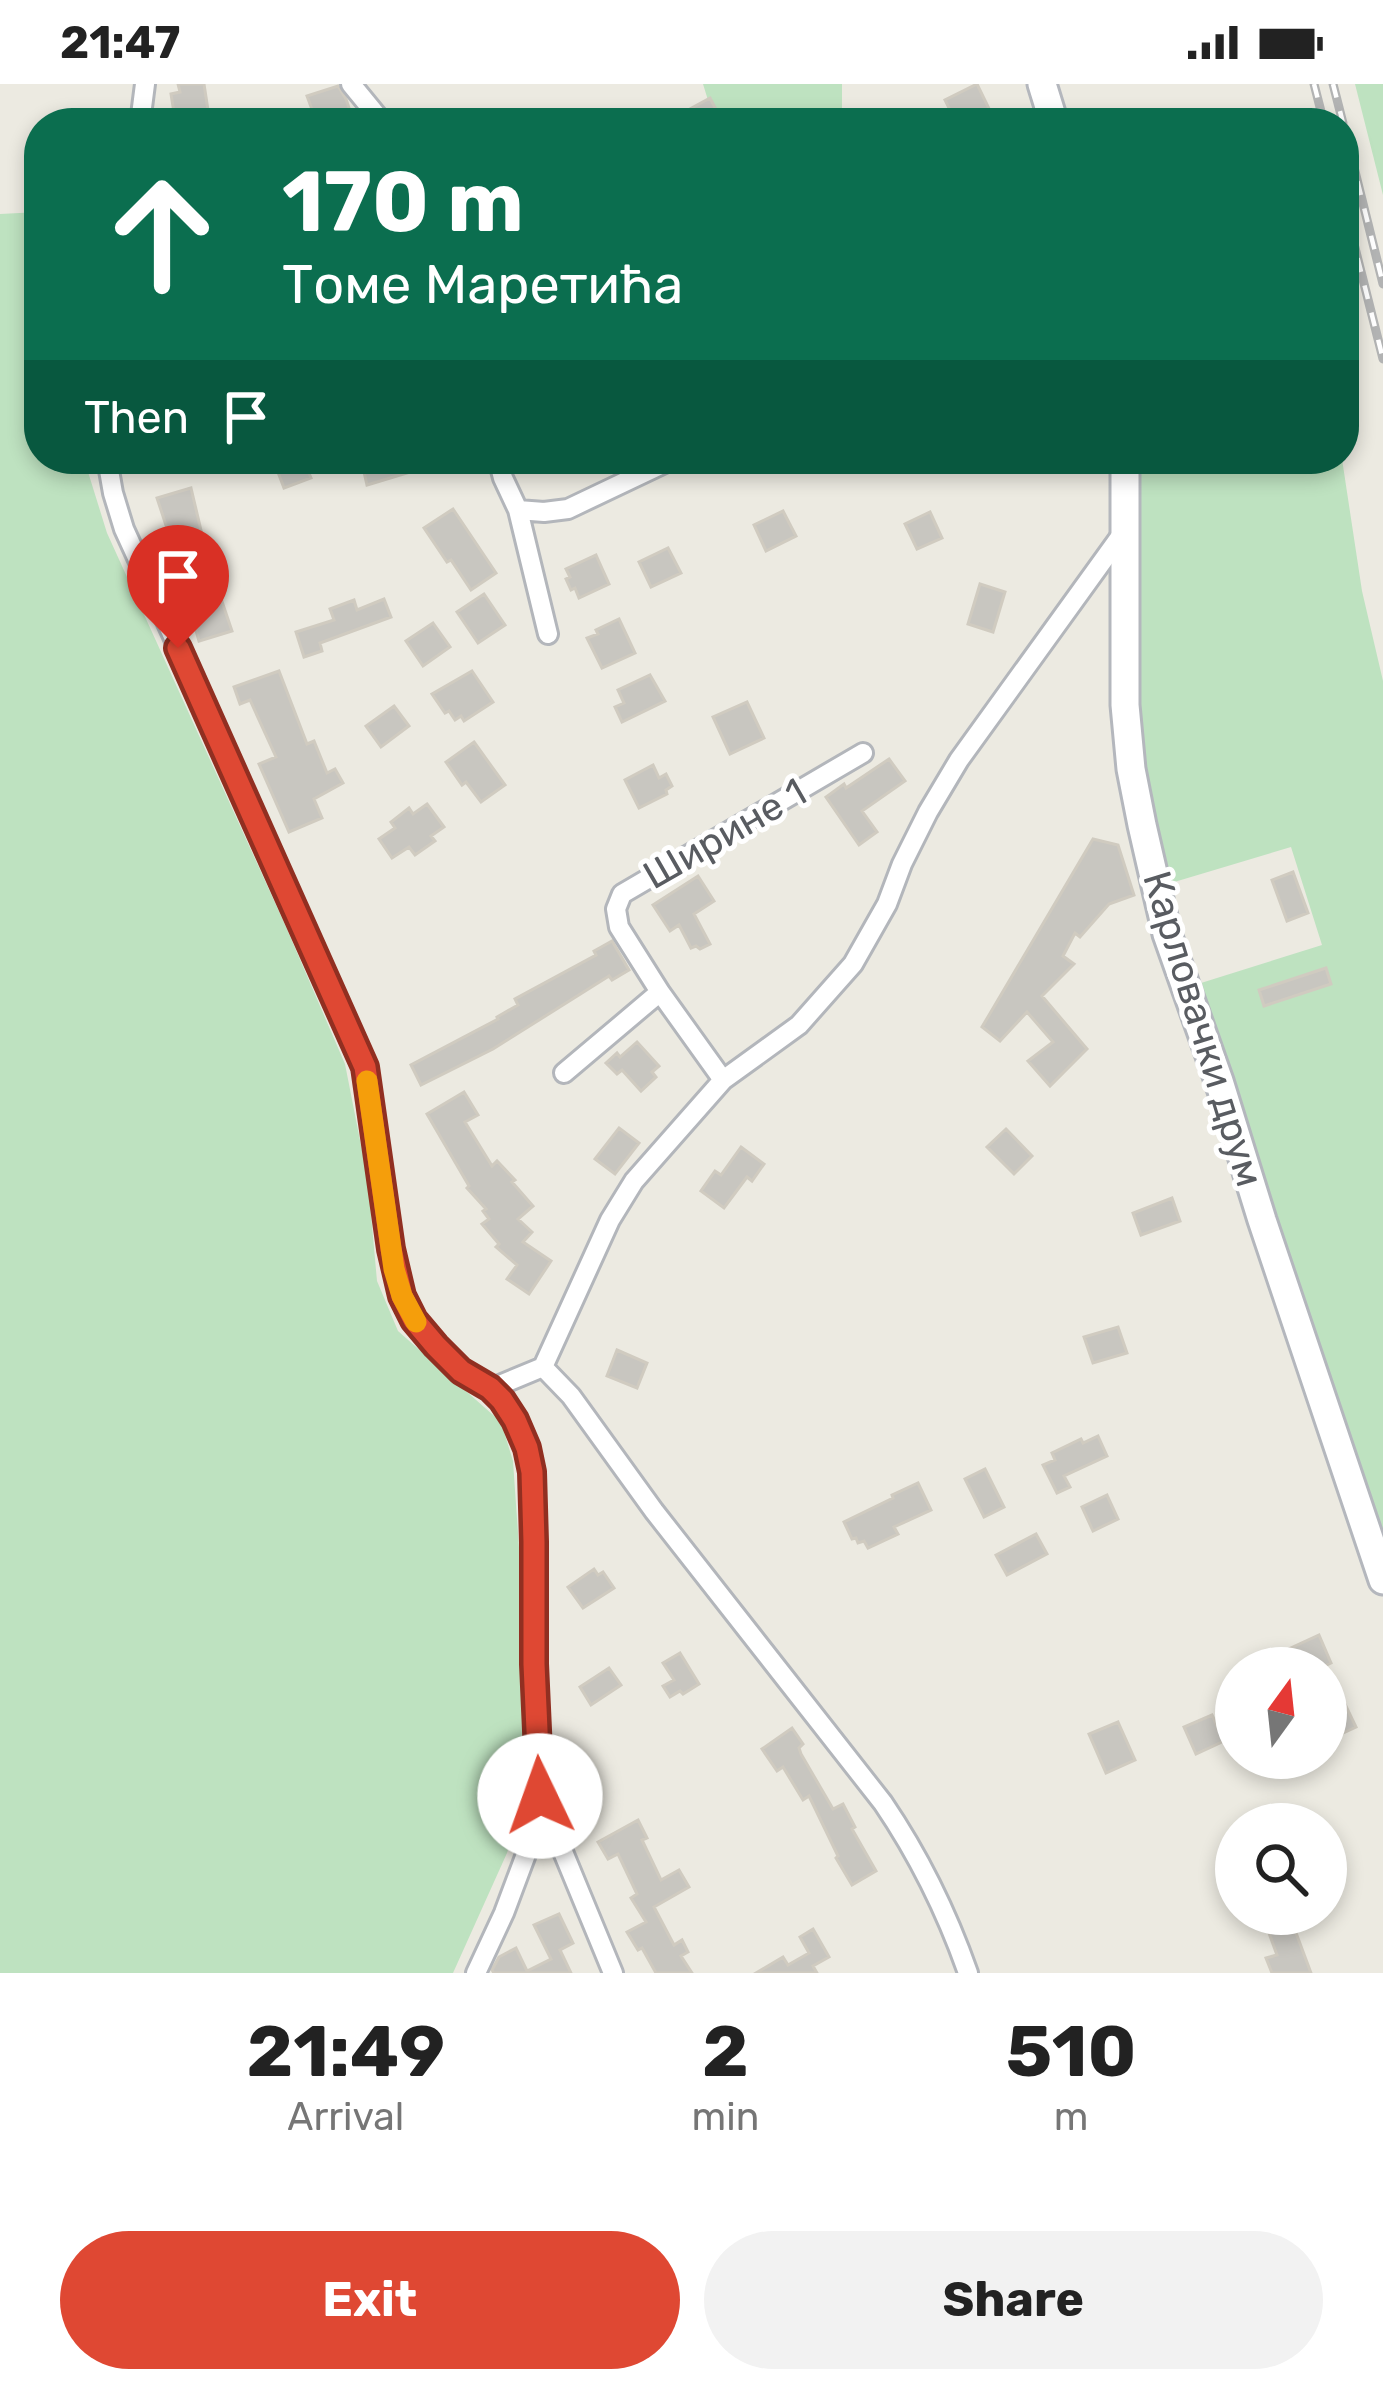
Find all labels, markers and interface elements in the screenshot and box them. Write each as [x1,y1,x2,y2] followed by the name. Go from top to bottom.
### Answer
[60,16,180,69] text: 21:47
[282,152,524,252] text: 170 m
[84,156,240,312] icon: ahead
[282,253,683,317] text: Томе Маретића
[213,384,279,450] icon: arrive
[84,391,189,444] text: Then
[127,525,229,648] pin
[145,543,211,609] icon: arrive
[636,769,814,899] street label: Ширине 1
[1133,866,1273,1192] street label: Карловачки друм
[1215,1647,1347,1779] north arrow
[1215,1647,1347,1935] map controls
[477,1733,603,1859] position arrow
[1215,1803,1347,1935] button: search
[246,2009,445,2094] text: 21:49
[702,2009,749,2094] text: 2
[1006,2009,1137,2094] text: 510
[287,2094,404,2140] text: Arrival
[692,2094,759,2140] text: min
[1054,2094,1088,2140] text: m
[60,2231,680,2369] button: Exit
[704,2231,1323,2369] button: Share

